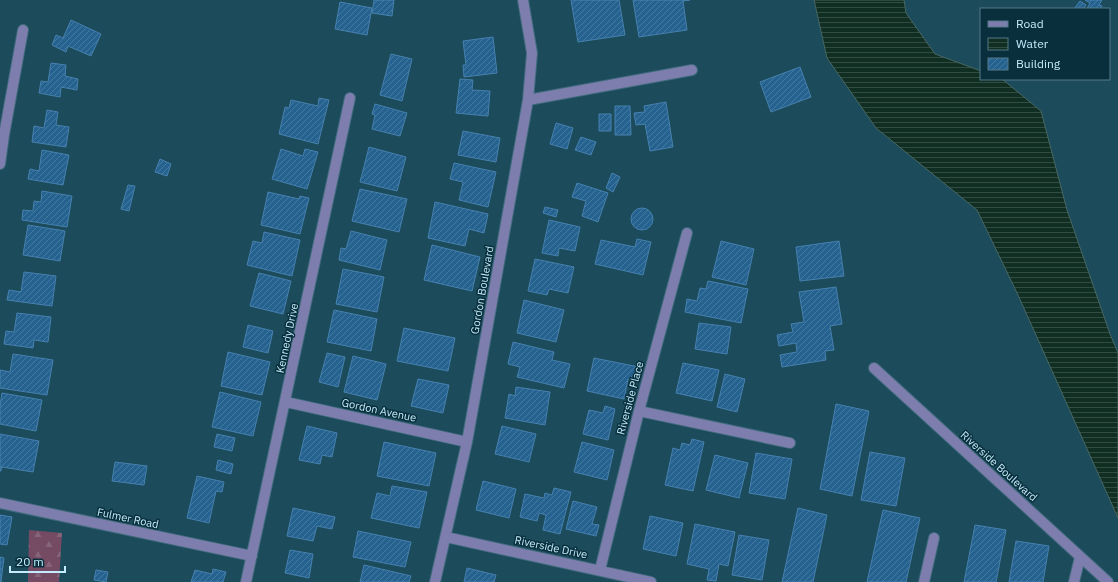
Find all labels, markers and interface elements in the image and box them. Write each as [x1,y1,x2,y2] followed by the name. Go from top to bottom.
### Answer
[980,8,1110,80] legend
[1016,16,1044,31] text: Road
[1016,36,1049,51] text: Water
[1016,56,1061,71] text: Building
[467,245,497,335] street label: Gordon Boulevard
[273,302,301,374] street label: Kennedy Drive
[613,360,647,436] street label: Riverside Place
[340,395,418,425] street label: Gordon Avenue
[958,428,1040,504] street label: Riverside Boulevard
[96,505,160,531] street label: Fulmer Road
[513,532,589,562] street label: Riverside Drive
[10,548,65,574] scale bar
[16,554,44,569] text: 20 m

